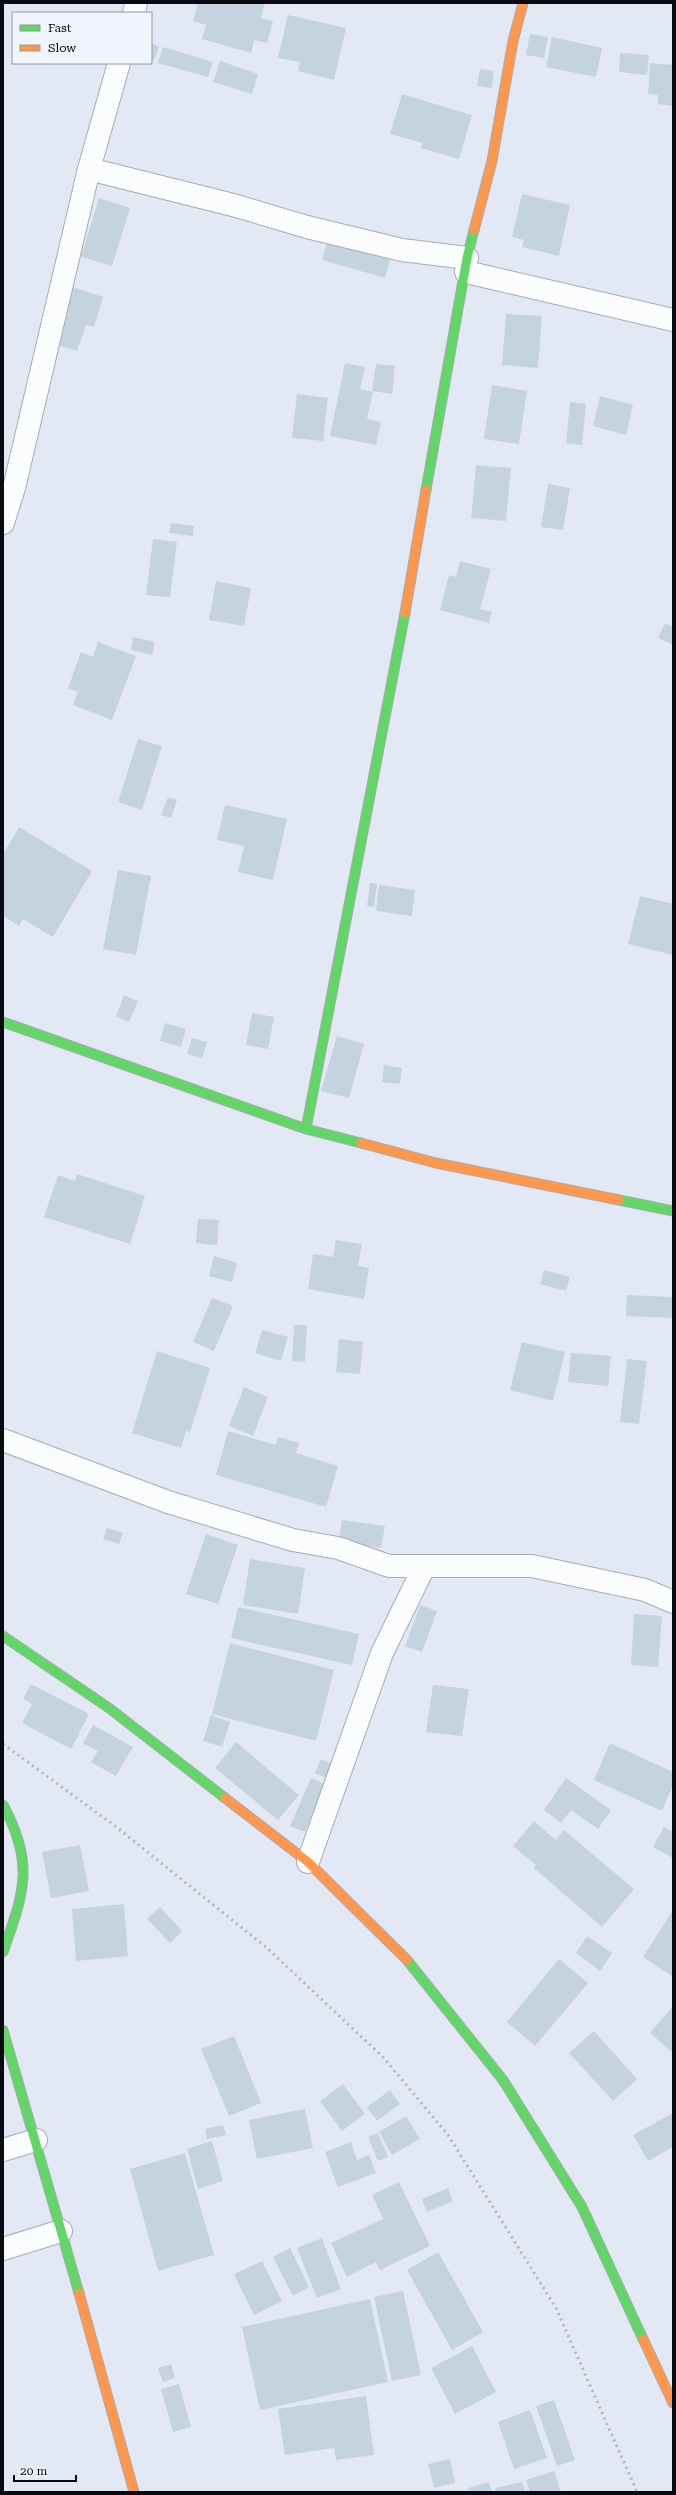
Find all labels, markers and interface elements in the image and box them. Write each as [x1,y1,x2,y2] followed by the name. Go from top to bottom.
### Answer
[12,12,152,64] legend
[48,21,72,35] text: Fast
[48,41,76,55] text: Slow
[14,2457,76,2483] scale bar
[20,2464,47,2478] text: 20 m

